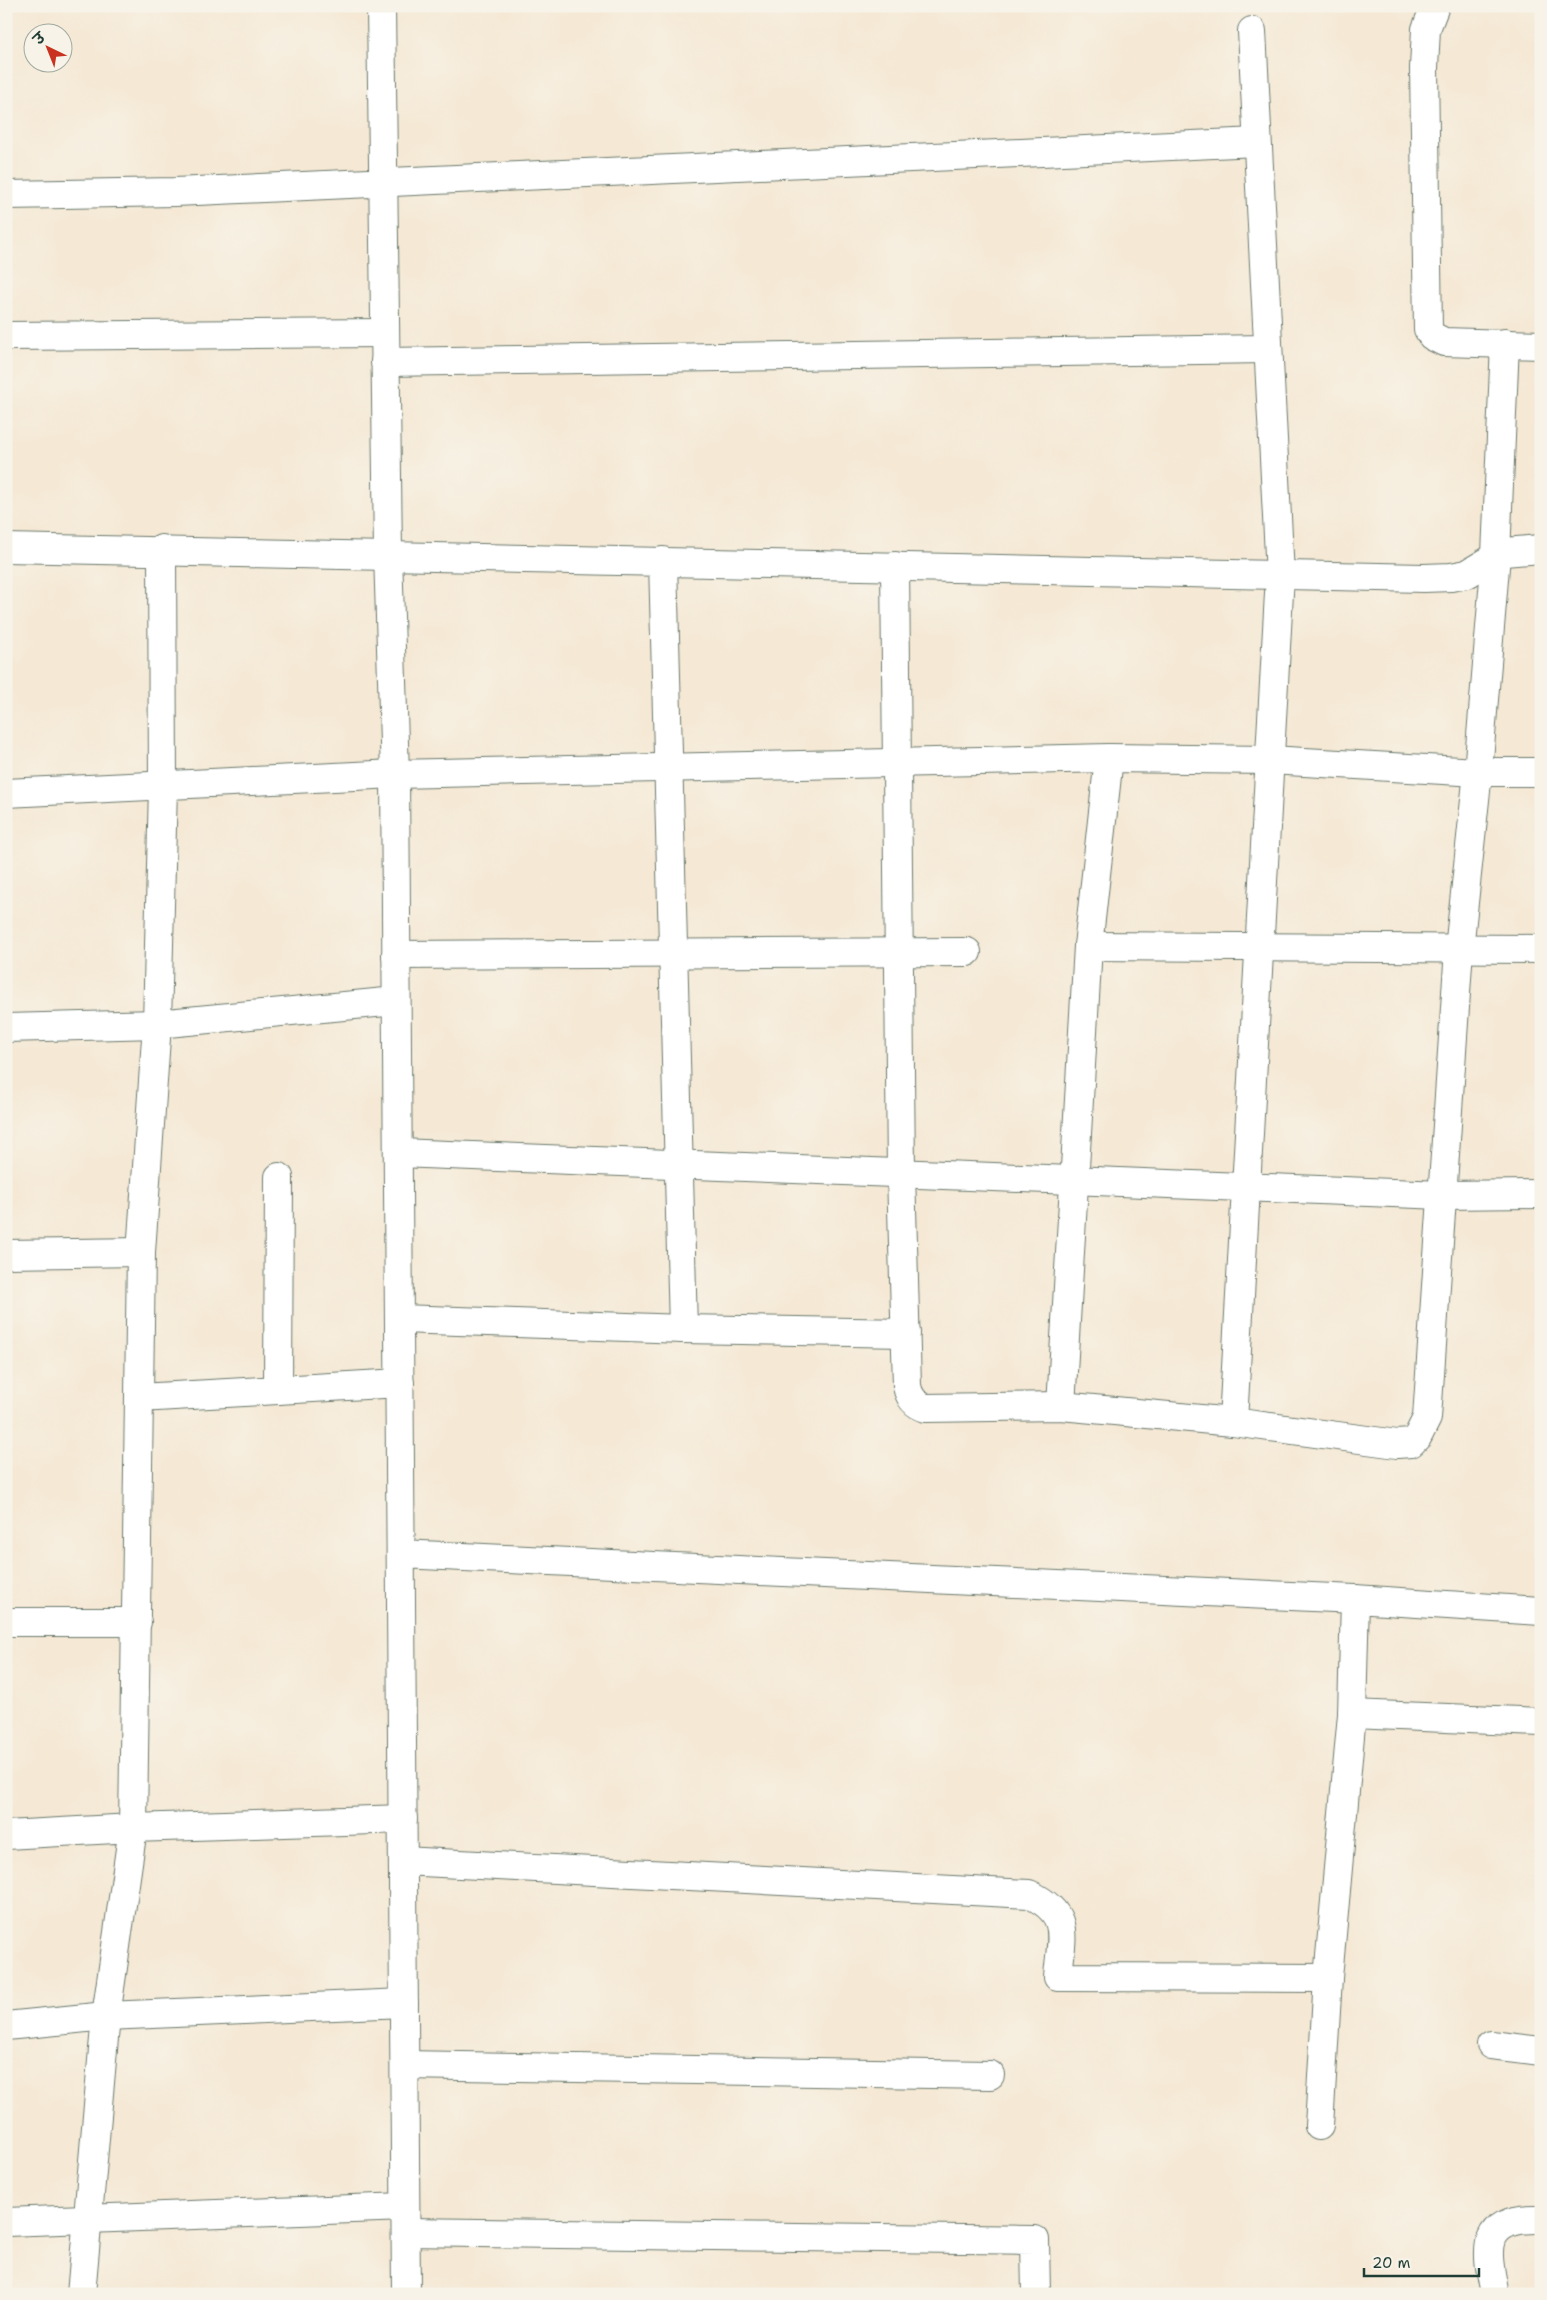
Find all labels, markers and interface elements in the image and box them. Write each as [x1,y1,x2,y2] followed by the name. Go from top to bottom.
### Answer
[22,22,72,72] north arrow
[28,28,50,50] text: उ
[1364,2245,1480,2277] scale bar
[1372,2253,1411,2273] text: 20 m

